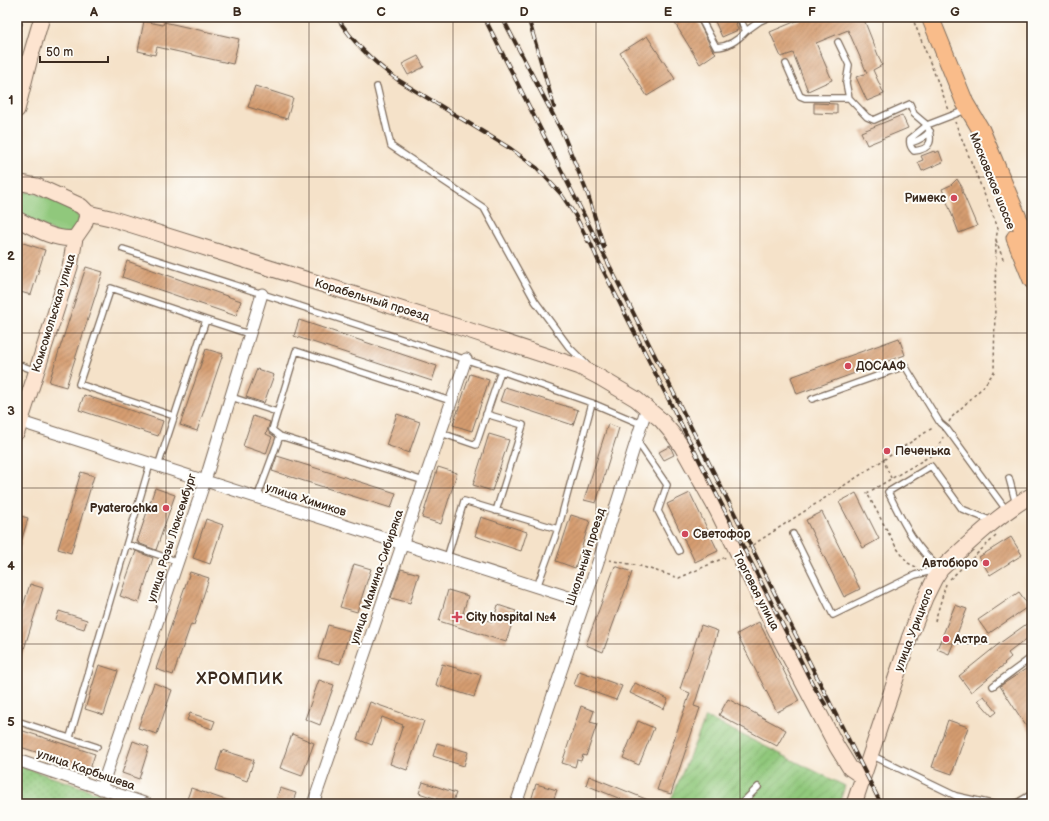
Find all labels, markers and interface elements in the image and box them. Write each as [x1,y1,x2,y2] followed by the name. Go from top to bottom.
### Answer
[89,4,98,20] text: A
[232,4,242,20] text: B
[376,4,386,20] text: C
[519,4,529,20] text: D
[664,4,673,20] text: E
[808,4,816,20] text: F
[950,4,960,20] text: G
[40,38,108,64] scale bar
[46,45,73,60] text: 50 m
[8,92,14,108] text: 1
[966,130,1018,232] street label: Московское шоссе
[904,191,946,206] place label: Римекс
[949,193,959,203] marker: Римекс
[7,248,15,264] text: 2
[29,252,79,374] street label: Комсомольская улица
[313,275,432,325] street label: Корабельный проезд
[856,359,906,374] place label: ДОСААФ
[843,361,853,371] marker: ДОСААФ
[7,403,15,419] text: 3
[895,444,951,459] place label: Печенька
[882,446,892,456] marker: Печенька
[144,471,200,604] street label: улица Розы Люксембург
[264,480,349,520] street label: улица Химиков
[90,501,158,516] place label: Pyaterochka
[161,503,171,513] marker: Pyaterochka
[563,506,609,608] street label: Школьный проезд
[347,508,407,646] street label: улица Мамина-Сибиряка
[693,527,751,542] place label: Светофор
[680,529,690,539] marker: Светофор
[730,549,782,633] street label: Торговая улица
[921,556,978,571] place label: Автобюро
[7,558,15,574] text: 4
[981,558,991,568] marker: Автобюро
[891,586,937,674] street label: улица Урицкого
[466,610,556,625] place label: City hospital №4
[451,611,463,623] marker: City hospital №4
[953,632,988,647] place label: Астра
[941,634,951,644] marker: Астра
[196,670,283,689] district label: ХРОМПИК
[7,714,15,730] text: 5
[35,746,137,794] street label: улица Карбышева

